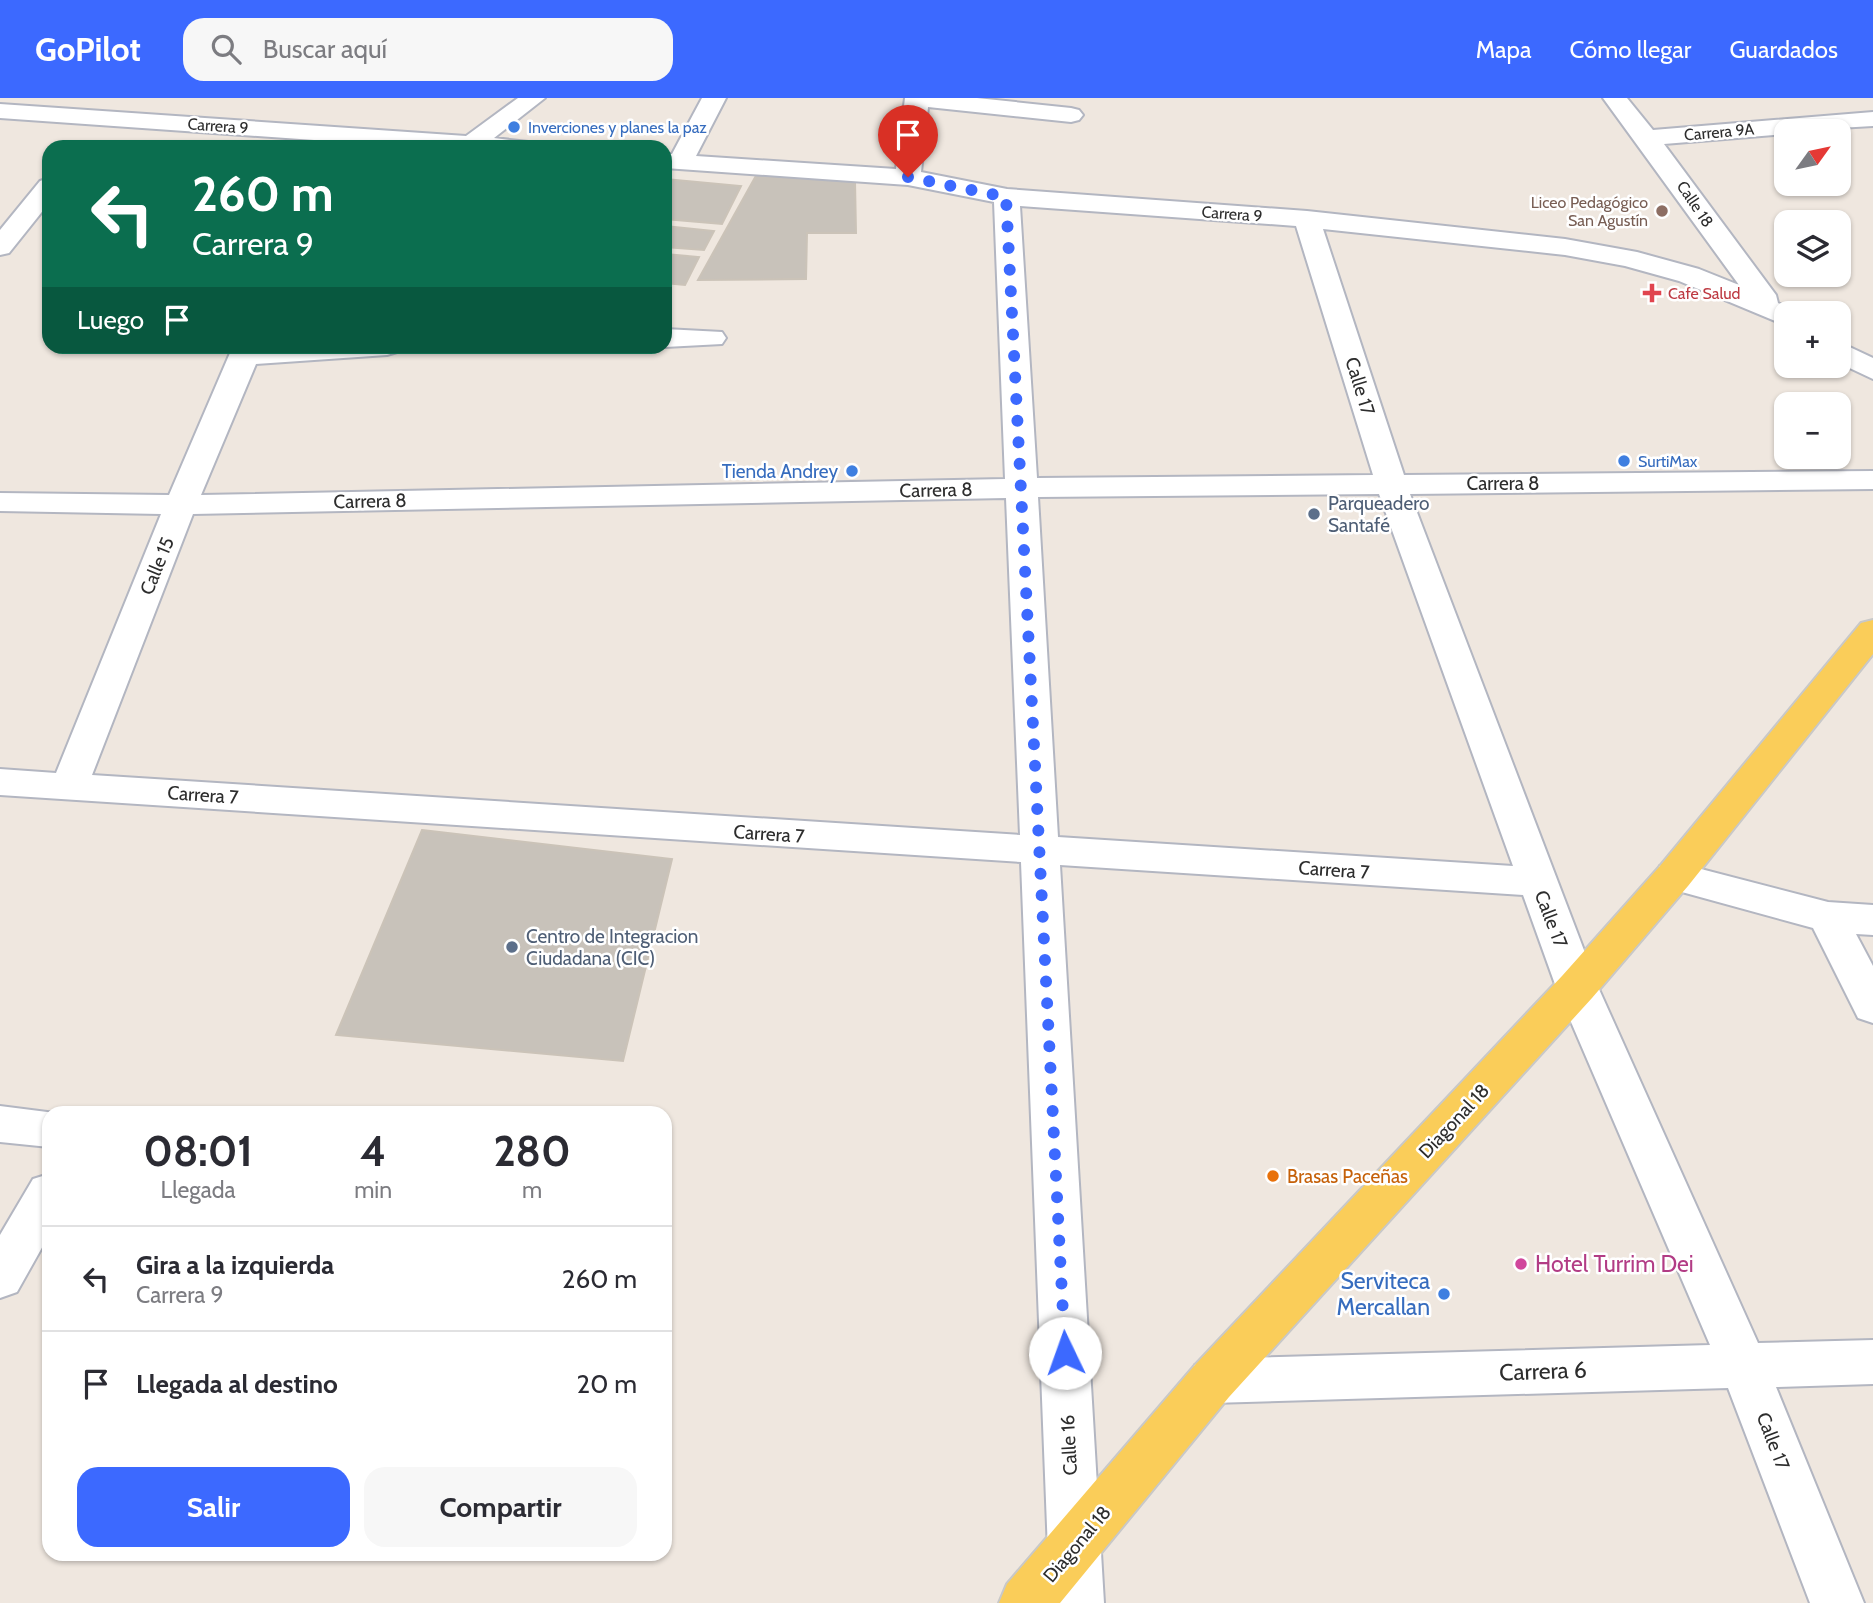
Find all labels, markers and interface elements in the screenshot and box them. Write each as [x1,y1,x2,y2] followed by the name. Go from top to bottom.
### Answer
[183,18,673,81] search box
[35,29,141,69] text: GoPilot
[207,30,245,68] icon: search
[263,33,387,65] text: Buscar aquí
[1476,35,1532,64] text: Mapa
[1570,35,1691,64] text: Cómo llegar
[1729,35,1838,64] text: Guardados
[878,105,938,177] pin
[187,114,249,138] street label: Carrera 9
[889,116,927,154] icon: arrive
[528,118,707,137] place label: Inverciones y planes la paz
[506,119,522,135] marker: Inverciones y planes la paz
[1683,119,1755,145] street label: Carrera 9A
[1774,119,1852,196] north arrow
[1774,119,1851,469] map controls
[192,164,334,223] text: 260 m
[77,168,168,259] icon: left
[1673,177,1717,231] street label: Calle 18
[1531,193,1648,230] place label: Liceo Pedagógico San Agustín
[1201,202,1263,226] street label: Carrera 9
[1654,203,1670,219] marker: Liceo Pedagógico San Agustín
[1774,210,1851,287] button: layers
[192,224,314,263] text: Carrera 9
[1642,283,1662,303] marker: Cafe Salud
[1668,284,1740,303] place label: Cafe Salud
[158,301,196,339] icon: arrive
[1774,301,1851,378] button: +
[77,304,144,336] text: Luego
[1340,354,1380,418] street label: Calle 17
[1774,392,1851,469] button: −
[1638,452,1698,471] place label: SurtiMax
[1616,453,1632,469] marker: SurtiMax
[722,460,838,483] place label: Tienda Andrey
[844,463,860,479] marker: Tienda Andrey
[1466,472,1540,495] street label: Carrera 8
[899,478,973,502] street label: Carrera 8
[333,489,407,513] street label: Carrera 8
[1328,492,1429,537] place label: Parqueadero Santafé
[1306,506,1322,522] marker: Parqueadero Santafé
[135,534,179,598] street label: Calle 15
[167,781,240,809] street label: Carrera 7
[733,820,806,848] street label: Carrera 7
[1298,856,1371,884] street label: Carrera 7
[1530,887,1573,951] street label: Calle 17
[526,925,698,970] place label: Centro de Integracion Ciudadana (CIC)
[504,939,520,955] marker: Centro de Integracion Ciudadana (CIC)
[1414,1079,1494,1163] street label: Diagonal 18
[143,1125,253,1177] text: 08:01
[360,1125,386,1177] text: 4
[493,1125,571,1177] text: 280
[1287,1165,1408,1188] place label: Brasas Paceñas
[1265,1168,1281,1184] marker: Brasas Paceñas
[161,1176,236,1204] text: Llegada
[354,1176,392,1204] text: min
[522,1176,542,1204] text: m
[136,1249,334,1281] text: Gira a la izquierda
[1535,1250,1694,1278] place label: Hotel Turrim Dei
[1513,1256,1529,1272] marker: Hotel Turrim Dei
[77,1260,115,1298] icon: left
[562,1263,637,1295] text: 260 m
[1337,1267,1430,1321] place label: Serviteca Mercallan
[136,1281,224,1309] text: Carrera 9
[1436,1286,1452,1302] marker: Serviteca Mercallan
[1028,1316,1102,1390] position arrow
[1499,1355,1587,1387] street label: Carrera 6
[77,1365,115,1403] icon: arrive
[136,1368,338,1400] text: Llegada al destino
[577,1368,637,1400] text: 20 m
[1752,1409,1795,1473] street label: Calle 17
[1056,1414,1082,1476] street label: Calle 16
[77,1467,350,1547] button: Salir
[364,1467,637,1547] button: Compartir
[1038,1501,1116,1587] street label: Diagonal 18

